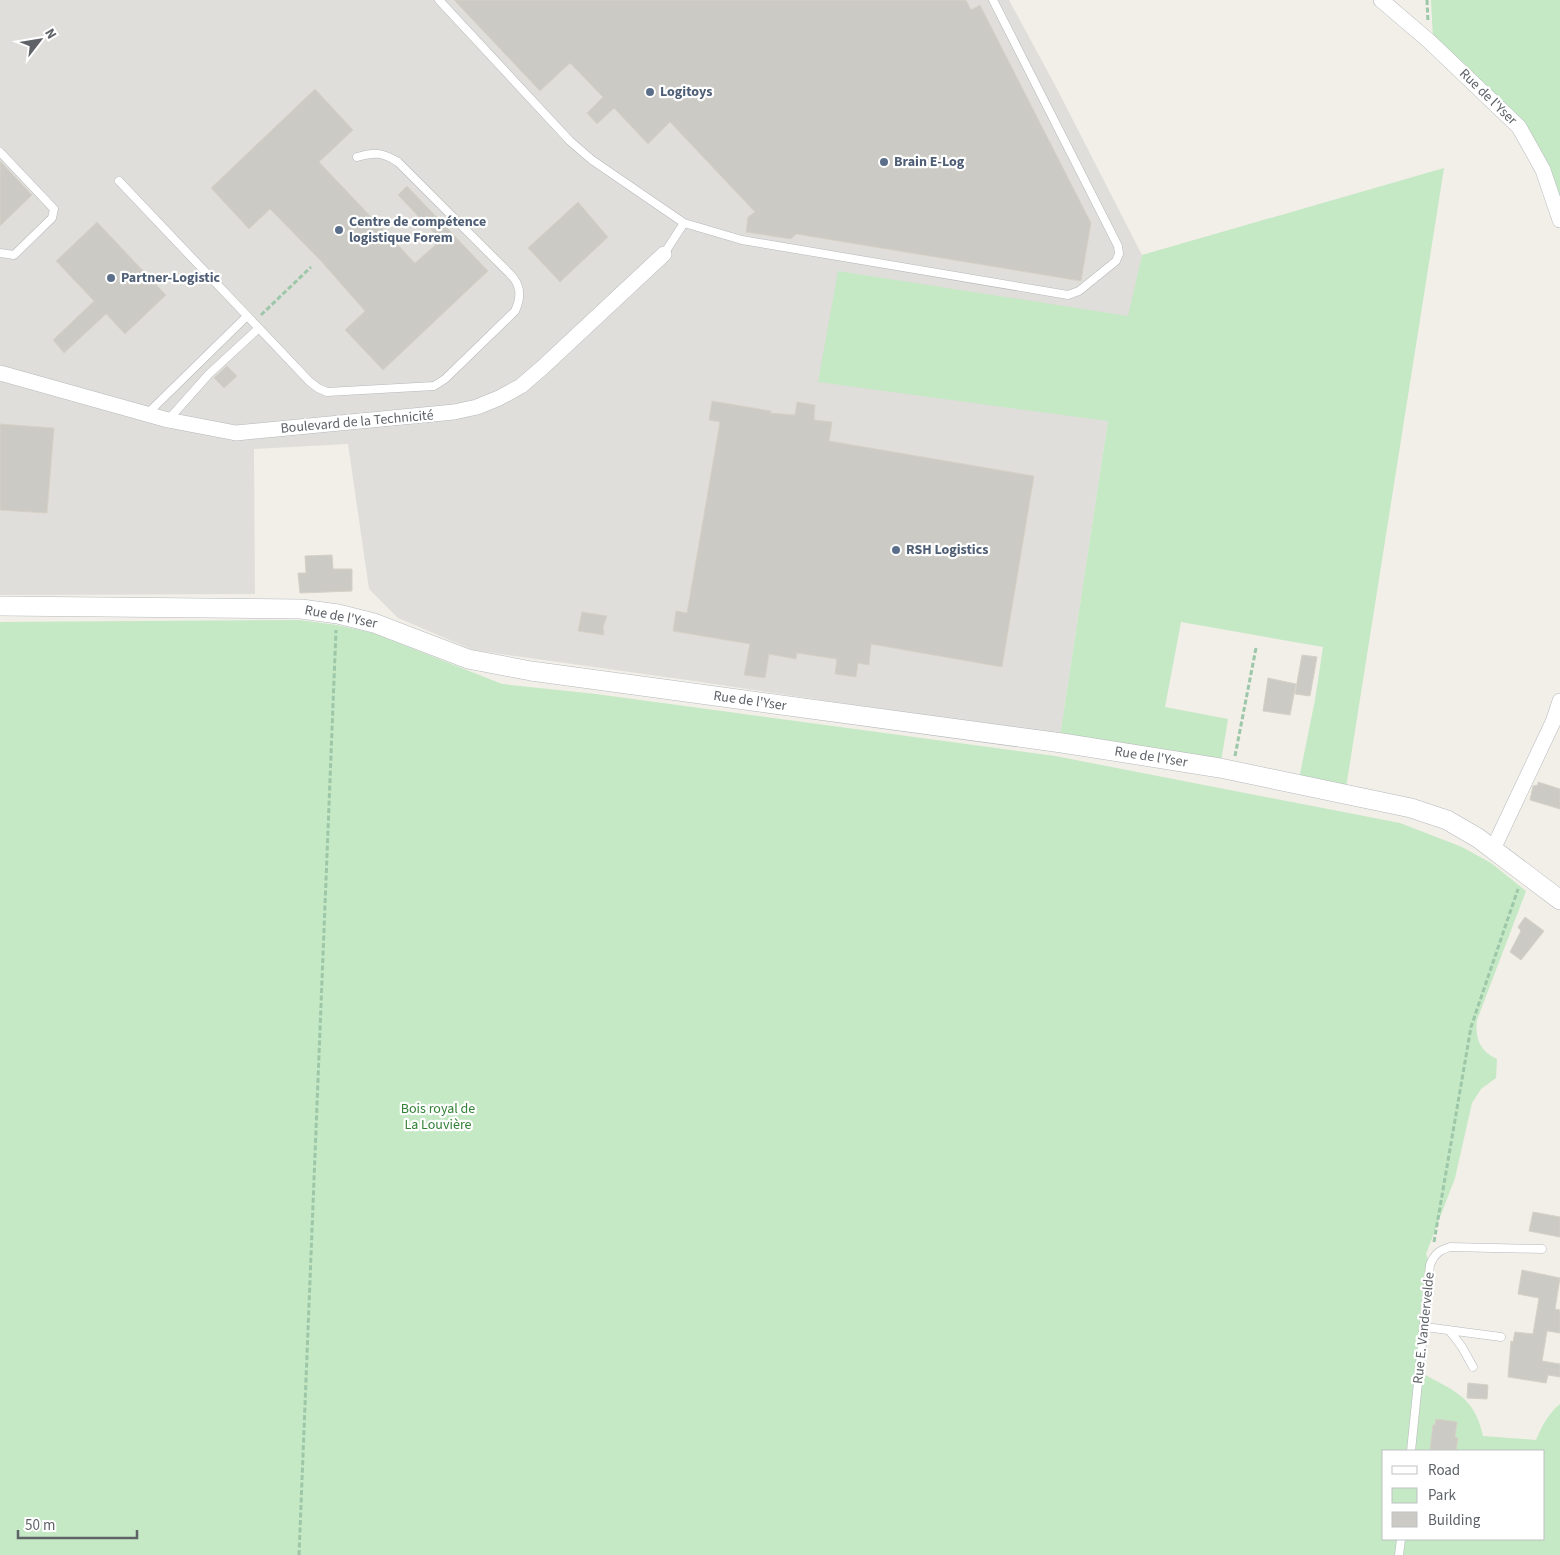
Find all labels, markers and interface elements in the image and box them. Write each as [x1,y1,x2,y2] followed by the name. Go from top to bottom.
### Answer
[15,15,65,65] north arrow
[39,25,61,43] text: N
[1455,64,1522,130] street label: Rue de l'Yser
[660,82,712,102] place label: Logitoys
[644,86,656,98] marker: Logitoys
[894,152,965,172] place label: Brain E-Log
[878,156,890,168] marker: Brain E-Log
[349,212,486,248] place label: Centre de compétence logistique Forem
[333,224,345,236] marker: Centre de compétence logistique Forem
[121,268,221,288] place label: Partner-Logistic
[105,272,117,284] marker: Partner-Logistic
[280,405,434,439] street label: Boulevard de la Technicité
[906,540,988,560] place label: RSH Logistics
[890,544,902,556] marker: RSH Logistics
[303,600,379,634] street label: Rue de l'Yser
[712,686,788,716] street label: Rue de l'Yser
[1113,741,1189,773] street label: Rue de l'Yser
[401,1099,475,1135] park label: Bois royal de La Louvière
[1408,1271,1440,1385] street label: Rue E. Vandervelde
[1382,1450,1545,1540] legend
[1428,1460,1460,1481] text: Road
[1428,1485,1457,1506] text: Park
[18,1508,136,1540] scale bar
[1428,1510,1481,1531] text: Building
[25,1515,55,1536] text: 50 m

